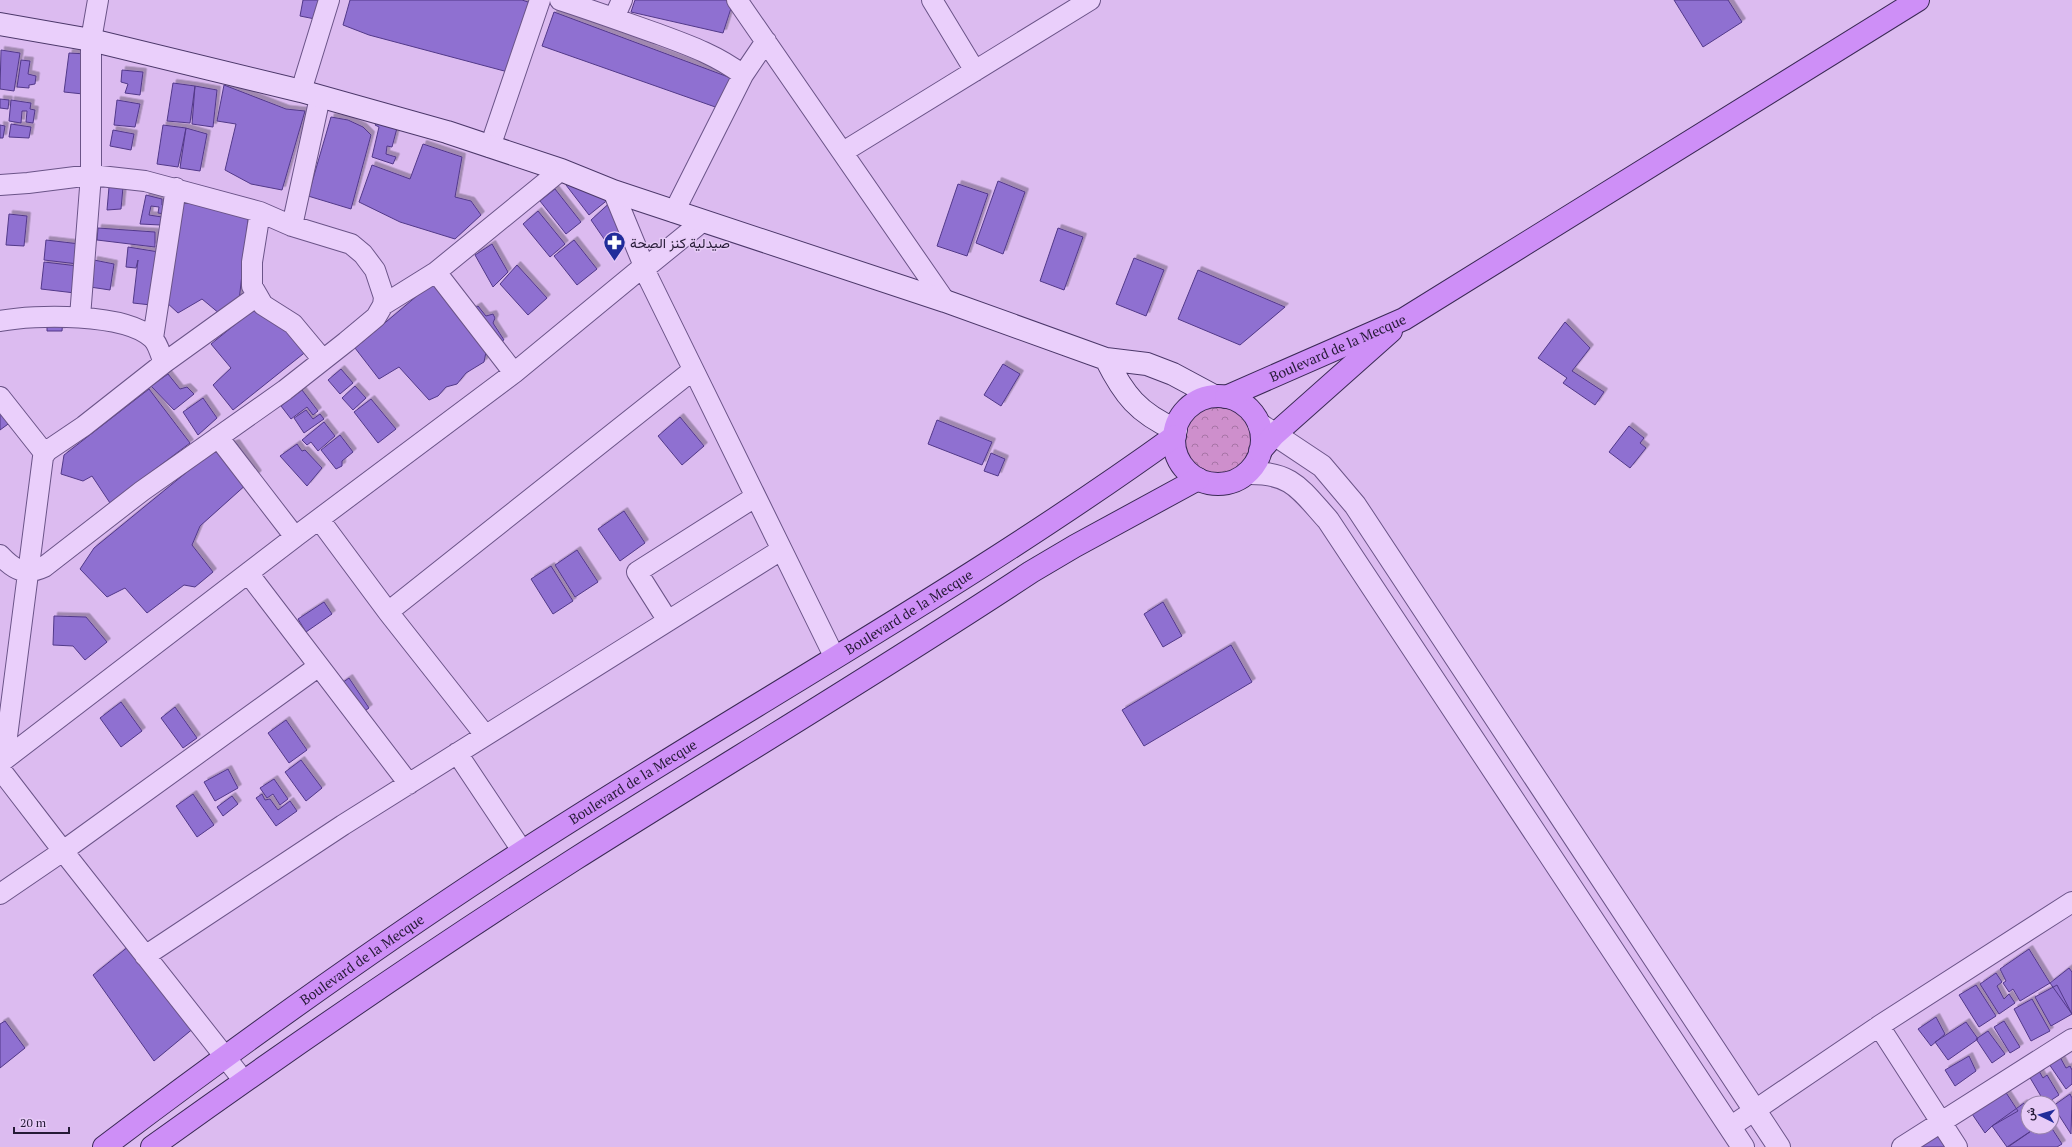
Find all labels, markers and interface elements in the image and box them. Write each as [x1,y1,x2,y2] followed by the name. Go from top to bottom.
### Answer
[601,230,627,263] pharmacy icon: صيدلية كنز الصحة
[630,233,730,252] place label: صيدلية كنز الصحة
[1266,309,1409,386] street label: Boulevard de la Mecque
[841,565,976,659] street label: Boulevard de la Mecque
[565,734,700,828] street label: Boulevard de la Mecque
[296,909,428,1009] street label: Boulevard de la Mecque
[2020,1095,2060,1135] north arrow
[2022,1107,2038,1121] text: ش
[14,1109,69,1135] scale bar
[20,1115,47,1130] text: 20 m

